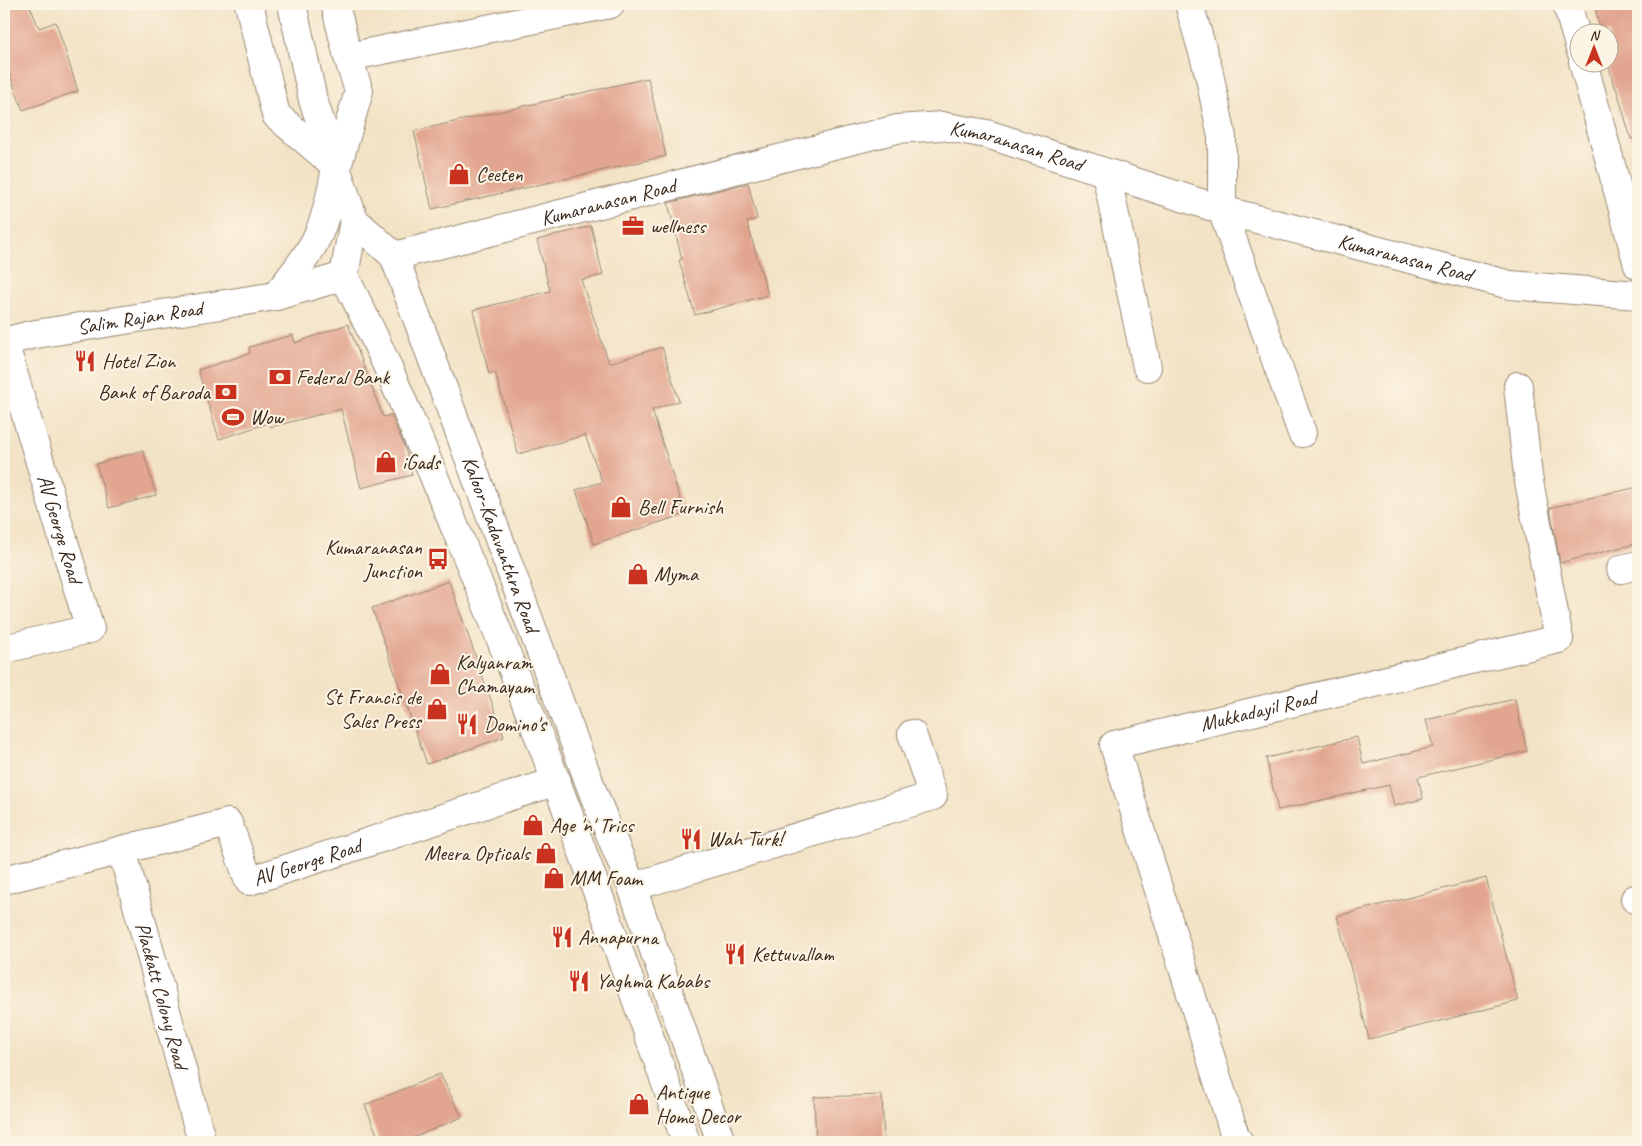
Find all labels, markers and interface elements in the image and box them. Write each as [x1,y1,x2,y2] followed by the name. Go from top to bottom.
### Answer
[1570,22,1620,72] north arrow
[1590,27,1601,44] text: N
[948,115,1089,178] street label: Kumaranasan Road
[446,161,472,187] shop icon: Ceeten
[476,161,523,187] place label: Ceeten
[538,172,681,231] street label: Kumaranasan Road
[620,213,646,239] office icon: wellness
[650,213,707,239] place label: wellness
[1335,228,1478,288] street label: Kumaranasan Road
[75,294,208,340] street label: Salim Rajan Road
[72,348,98,374] restaurant icon: Hotel Zion
[102,348,177,374] place label: Hotel Zion
[267,364,293,390] bank icon: Federal Bank
[296,364,390,390] place label: Federal Bank
[98,379,212,405] place label: Bank of Baroda
[213,379,239,405] bank icon: Bank of Baroda
[220,404,246,430] sports icon: Wow
[250,404,285,430] place label: Wow
[373,449,399,475] shop icon: iGads
[402,449,442,475] place label: iGads
[456,452,547,639] street label: Kaloor-Kadavanthra Road
[31,471,89,589] street label: AV George Road
[608,494,634,520] shop icon: Bell Furnish
[638,494,724,520] place label: Bell Furnish
[325,534,423,584] place label: Kumaranasan Junction
[425,546,451,572] bus stop icon: Kumaranasan Junction
[625,561,651,587] shop icon: Myma
[654,561,700,587] place label: Myma
[456,649,536,699] place label: Kalyanram Chamayam
[427,661,453,687] shop icon: Kalyanram Chamayam
[324,684,423,734] place label: St Francis de Sales Press
[1198,684,1322,737] street label: Mukkadayil Road
[424,696,450,722] shop icon: St Francis de Sales Press
[454,711,480,737] restaurant icon: Domino's
[484,711,548,737] place label: Domino's
[520,812,546,838] shop icon: Age 'n' Trics
[550,812,635,838] place label: Age 'n' Trics
[678,826,704,852] restaurant icon: Wah Turk!
[708,826,787,852] place label: Wah Turk!
[250,832,367,892] street label: AV George Road
[424,840,532,866] place label: Meera Opticals
[533,840,559,866] shop icon: Meera Opticals
[541,865,567,891] shop icon: MM Foam
[570,865,644,891] place label: MM Foam
[129,920,195,1074] street label: Plackatt Colony Road
[549,924,575,950] restaurant icon: Annapurna
[578,924,660,950] place label: Annapurna
[722,941,748,967] restaurant icon: Kettuvallam
[752,941,835,967] place label: Kettuvallam
[566,968,592,994] restaurant icon: Yaghma Kababs
[596,968,711,994] place label: Yaghma Kababs
[656,1079,742,1129] place label: Antique Home Decor
[626,1091,652,1117] shop icon: Antique Home Decor

